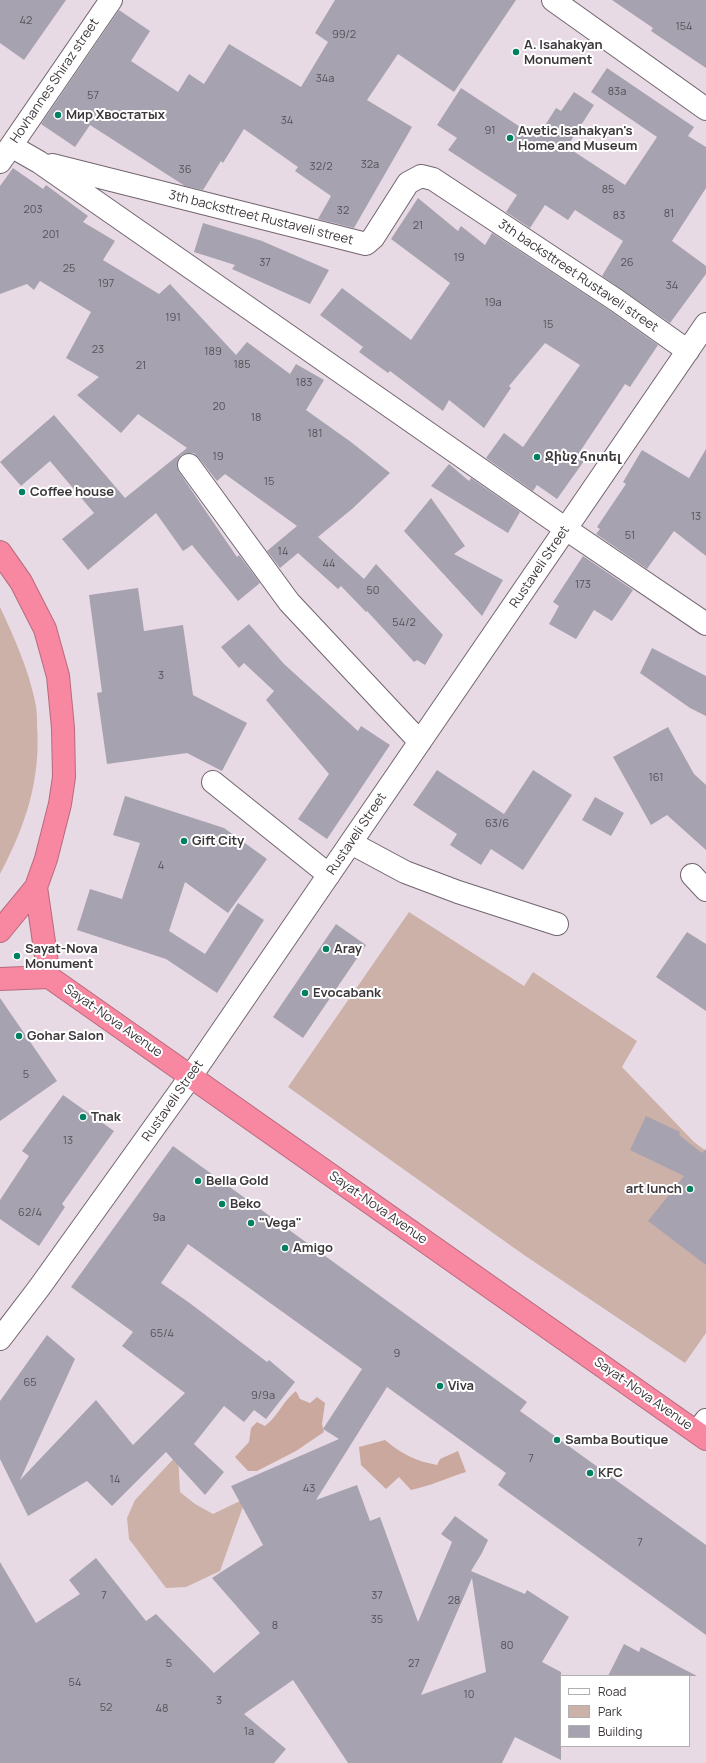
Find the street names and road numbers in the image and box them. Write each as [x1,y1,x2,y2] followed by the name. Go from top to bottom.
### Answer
[7,16,103,146] street label: Hovhannes Shiraz street
[167,187,355,249] street label: 3th backsttreet Rustaveli street
[495,216,661,336] street label: 3th backsttreet Rustaveli street
[507,523,573,611] street label: Rustaveli Street
[324,790,390,878] street label: Rustaveli Street
[61,981,165,1061] street label: Sayat-Nova Avenue
[139,1057,207,1145] street label: Rustaveli Street
[326,1168,430,1248] street label: Sayat-Nova Avenue
[591,1354,695,1434] street label: Sayat-Nova Avenue

